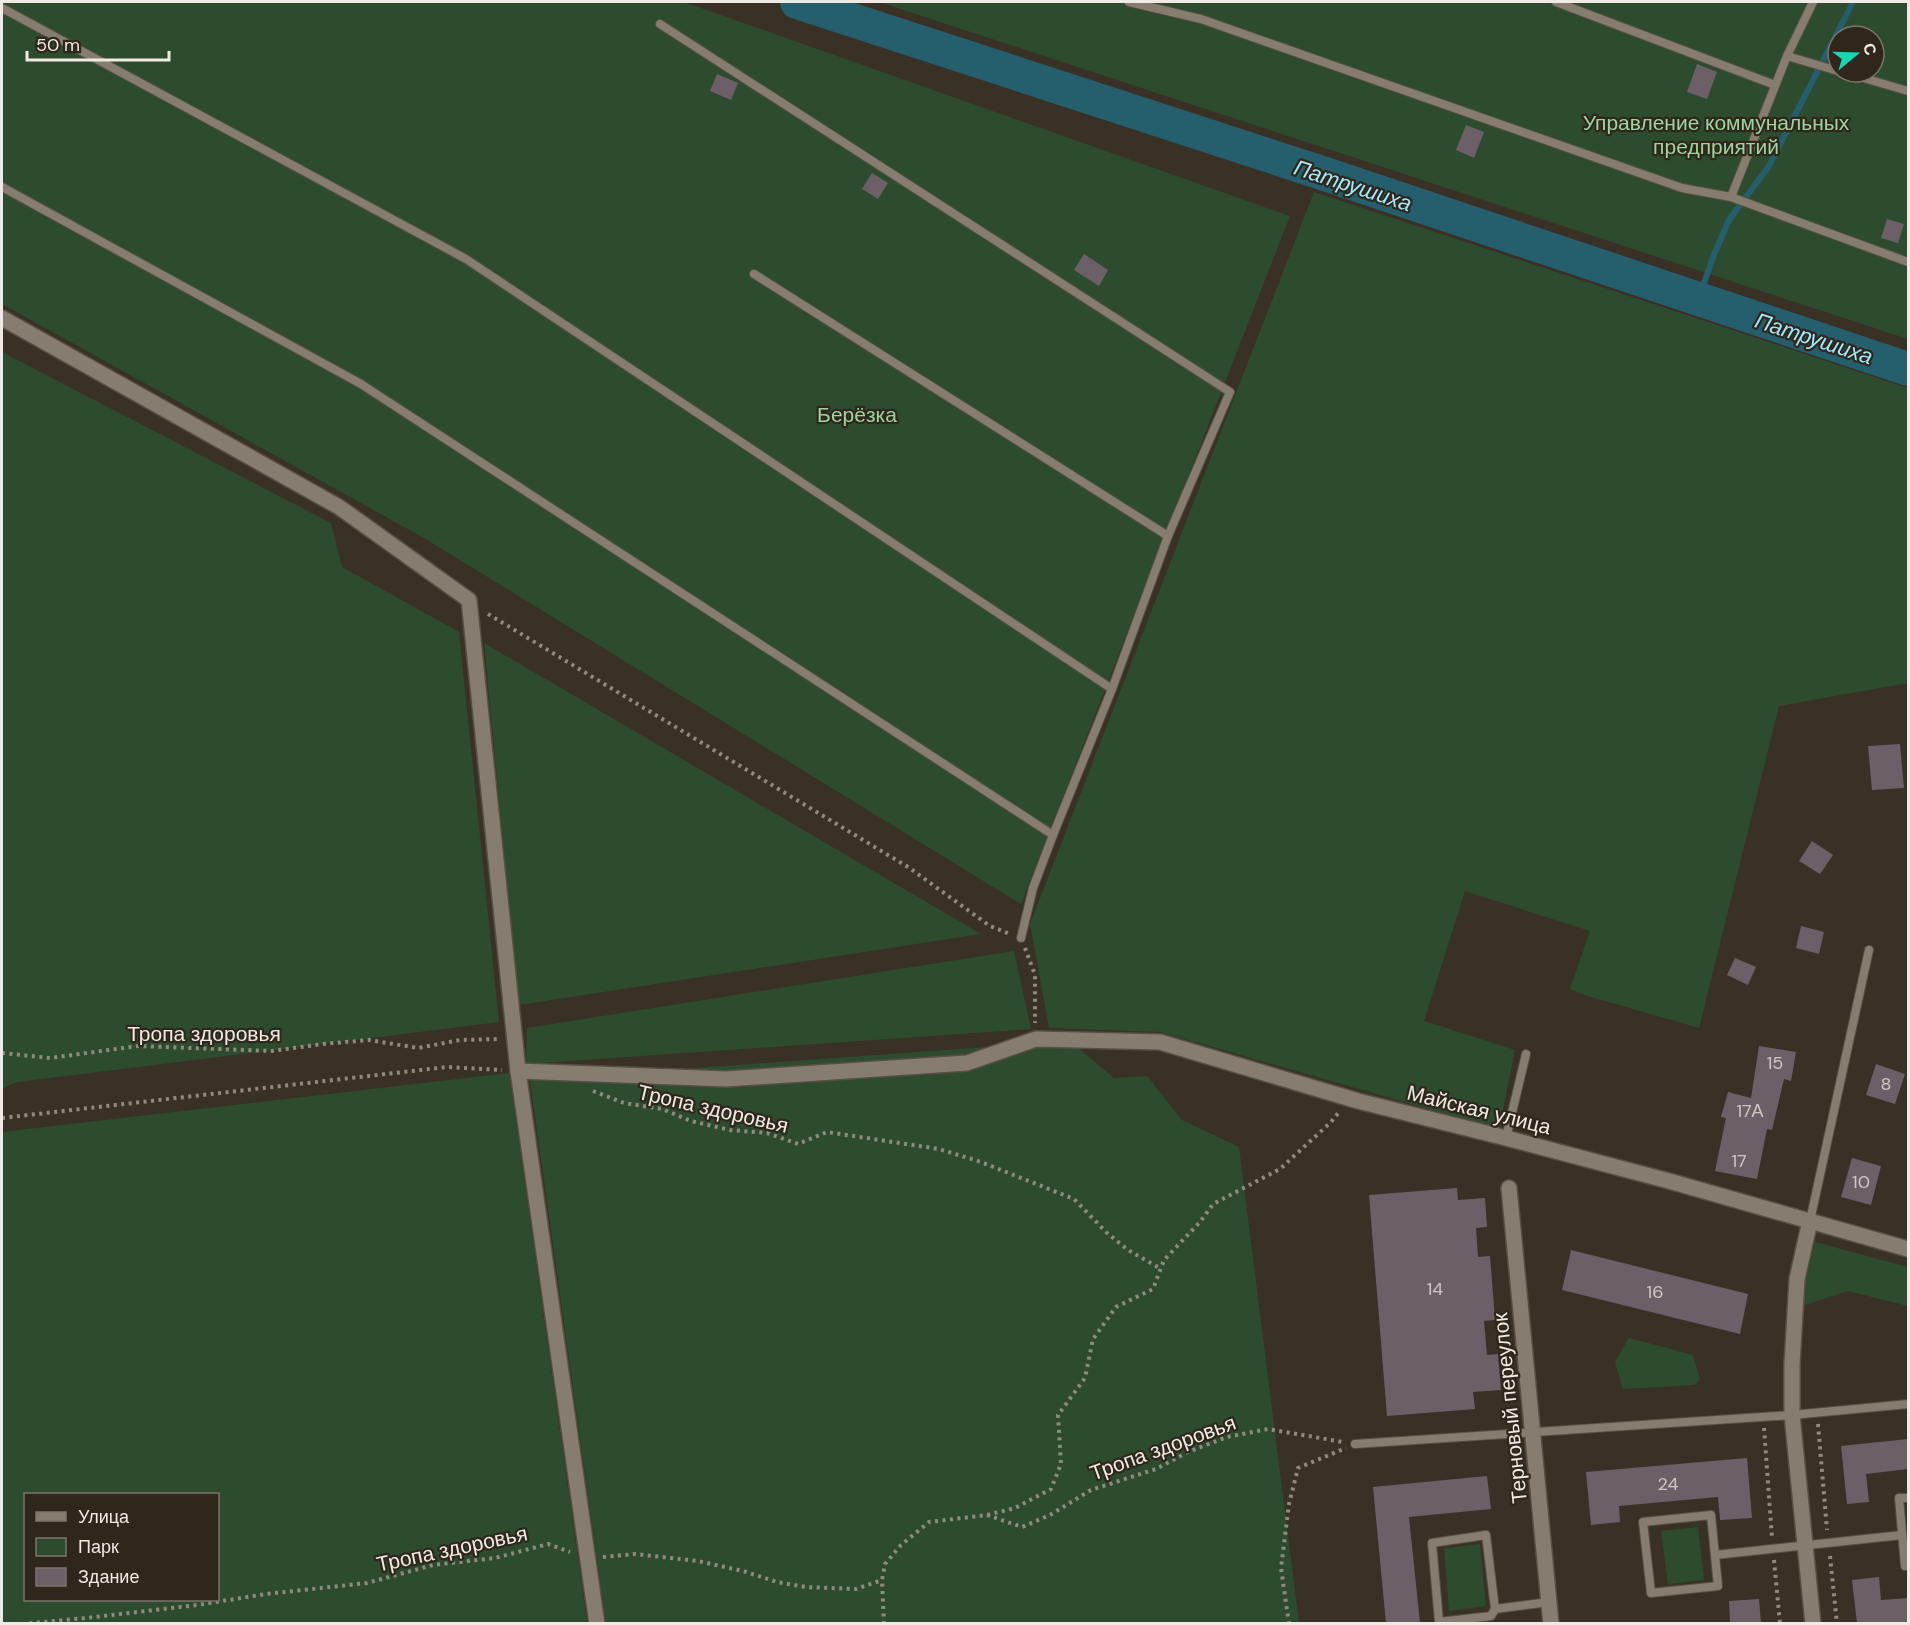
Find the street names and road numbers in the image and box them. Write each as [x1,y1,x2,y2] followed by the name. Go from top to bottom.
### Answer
[127,1020,281,1048] street label: Тропа здоровья
[635,1078,791,1140] street label: Тропа здоровья
[1404,1079,1554,1142] street label: Майская улица
[1486,1311,1534,1505] street label: Терновый переулок
[1086,1409,1240,1487] street label: Тропа здоровья
[374,1519,530,1579] street label: Тропа здоровья

